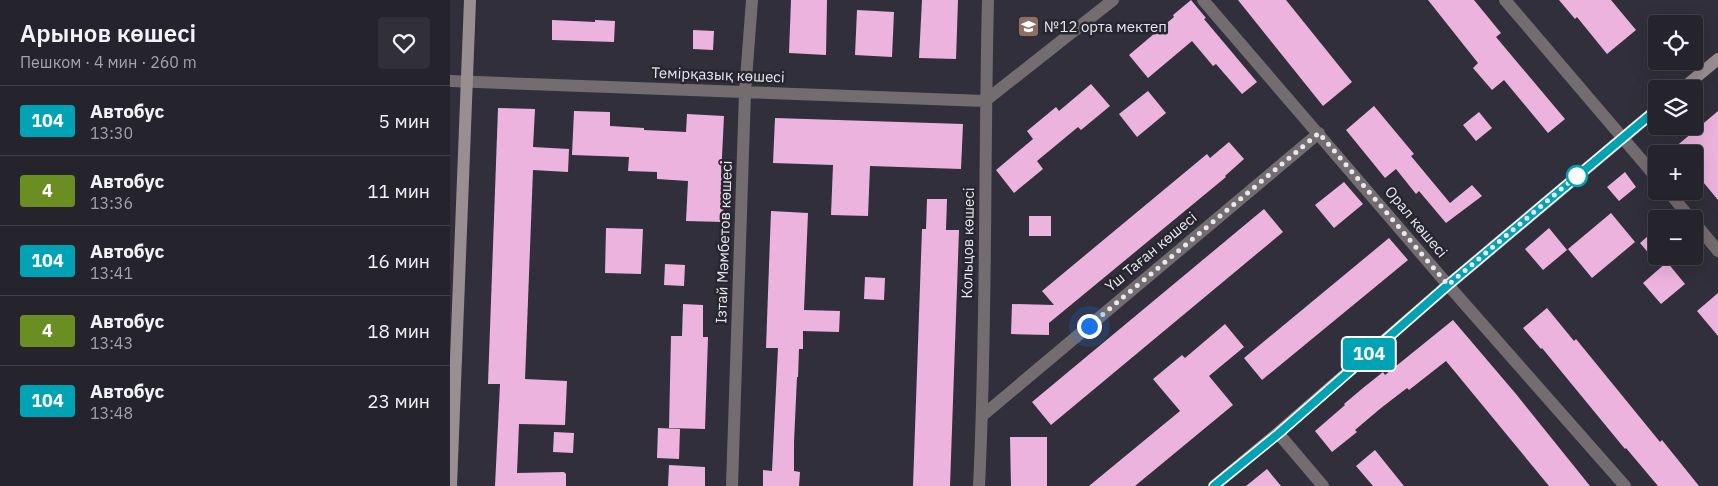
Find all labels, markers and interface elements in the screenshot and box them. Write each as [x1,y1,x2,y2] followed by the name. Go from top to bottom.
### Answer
[1016,15,1040,39] school or university icon: №12 орта мектеп
[1648,15,1703,265] map controls
[1648,15,1703,70] button: locate
[20,17,196,49] text: Арынов көшесі
[378,17,430,69] button: heart
[1044,17,1167,36] place label: №12 орта мектеп
[20,52,197,72] text: Пешком · 4 мин · 260 m
[651,63,785,86] street label: Темірқазық көшесі
[1648,80,1703,135] button: layers
[90,99,164,123] text: Автобус
[31,109,64,132] text: 104
[379,109,430,133] text: 5 мин
[90,123,133,143] text: 13:30
[1648,145,1703,200] button: +
[711,160,736,324] street label: Ізтай Мәмбетов көшесі
[1566,165,1588,187] unlabelled marker
[90,169,164,193] text: Автобус
[42,179,53,202] text: 4
[367,179,430,203] text: 11 мин
[1381,182,1452,261] street label: Орал көшесі
[957,187,978,299] street label: Кольцов көшесі
[90,193,133,213] text: 13:36
[1101,208,1201,296] street label: Үш Таған көшесі
[1648,210,1703,265] button: −
[90,239,164,263] text: Автобус
[31,249,64,272] text: 104
[367,249,430,273] text: 16 мин
[90,263,133,283] text: 13:41
[90,309,164,333] text: Автобус
[1077,314,1102,339] your location
[42,319,53,342] text: 4
[367,319,430,343] text: 18 мин
[90,333,133,353] text: 13:43
[1340,338,1398,370] line badge: 104
[1353,342,1385,365] text: 104
[90,379,164,403] text: Автобус
[31,389,64,412] text: 104
[367,389,430,413] text: 23 мин
[90,403,133,423] text: 13:48

